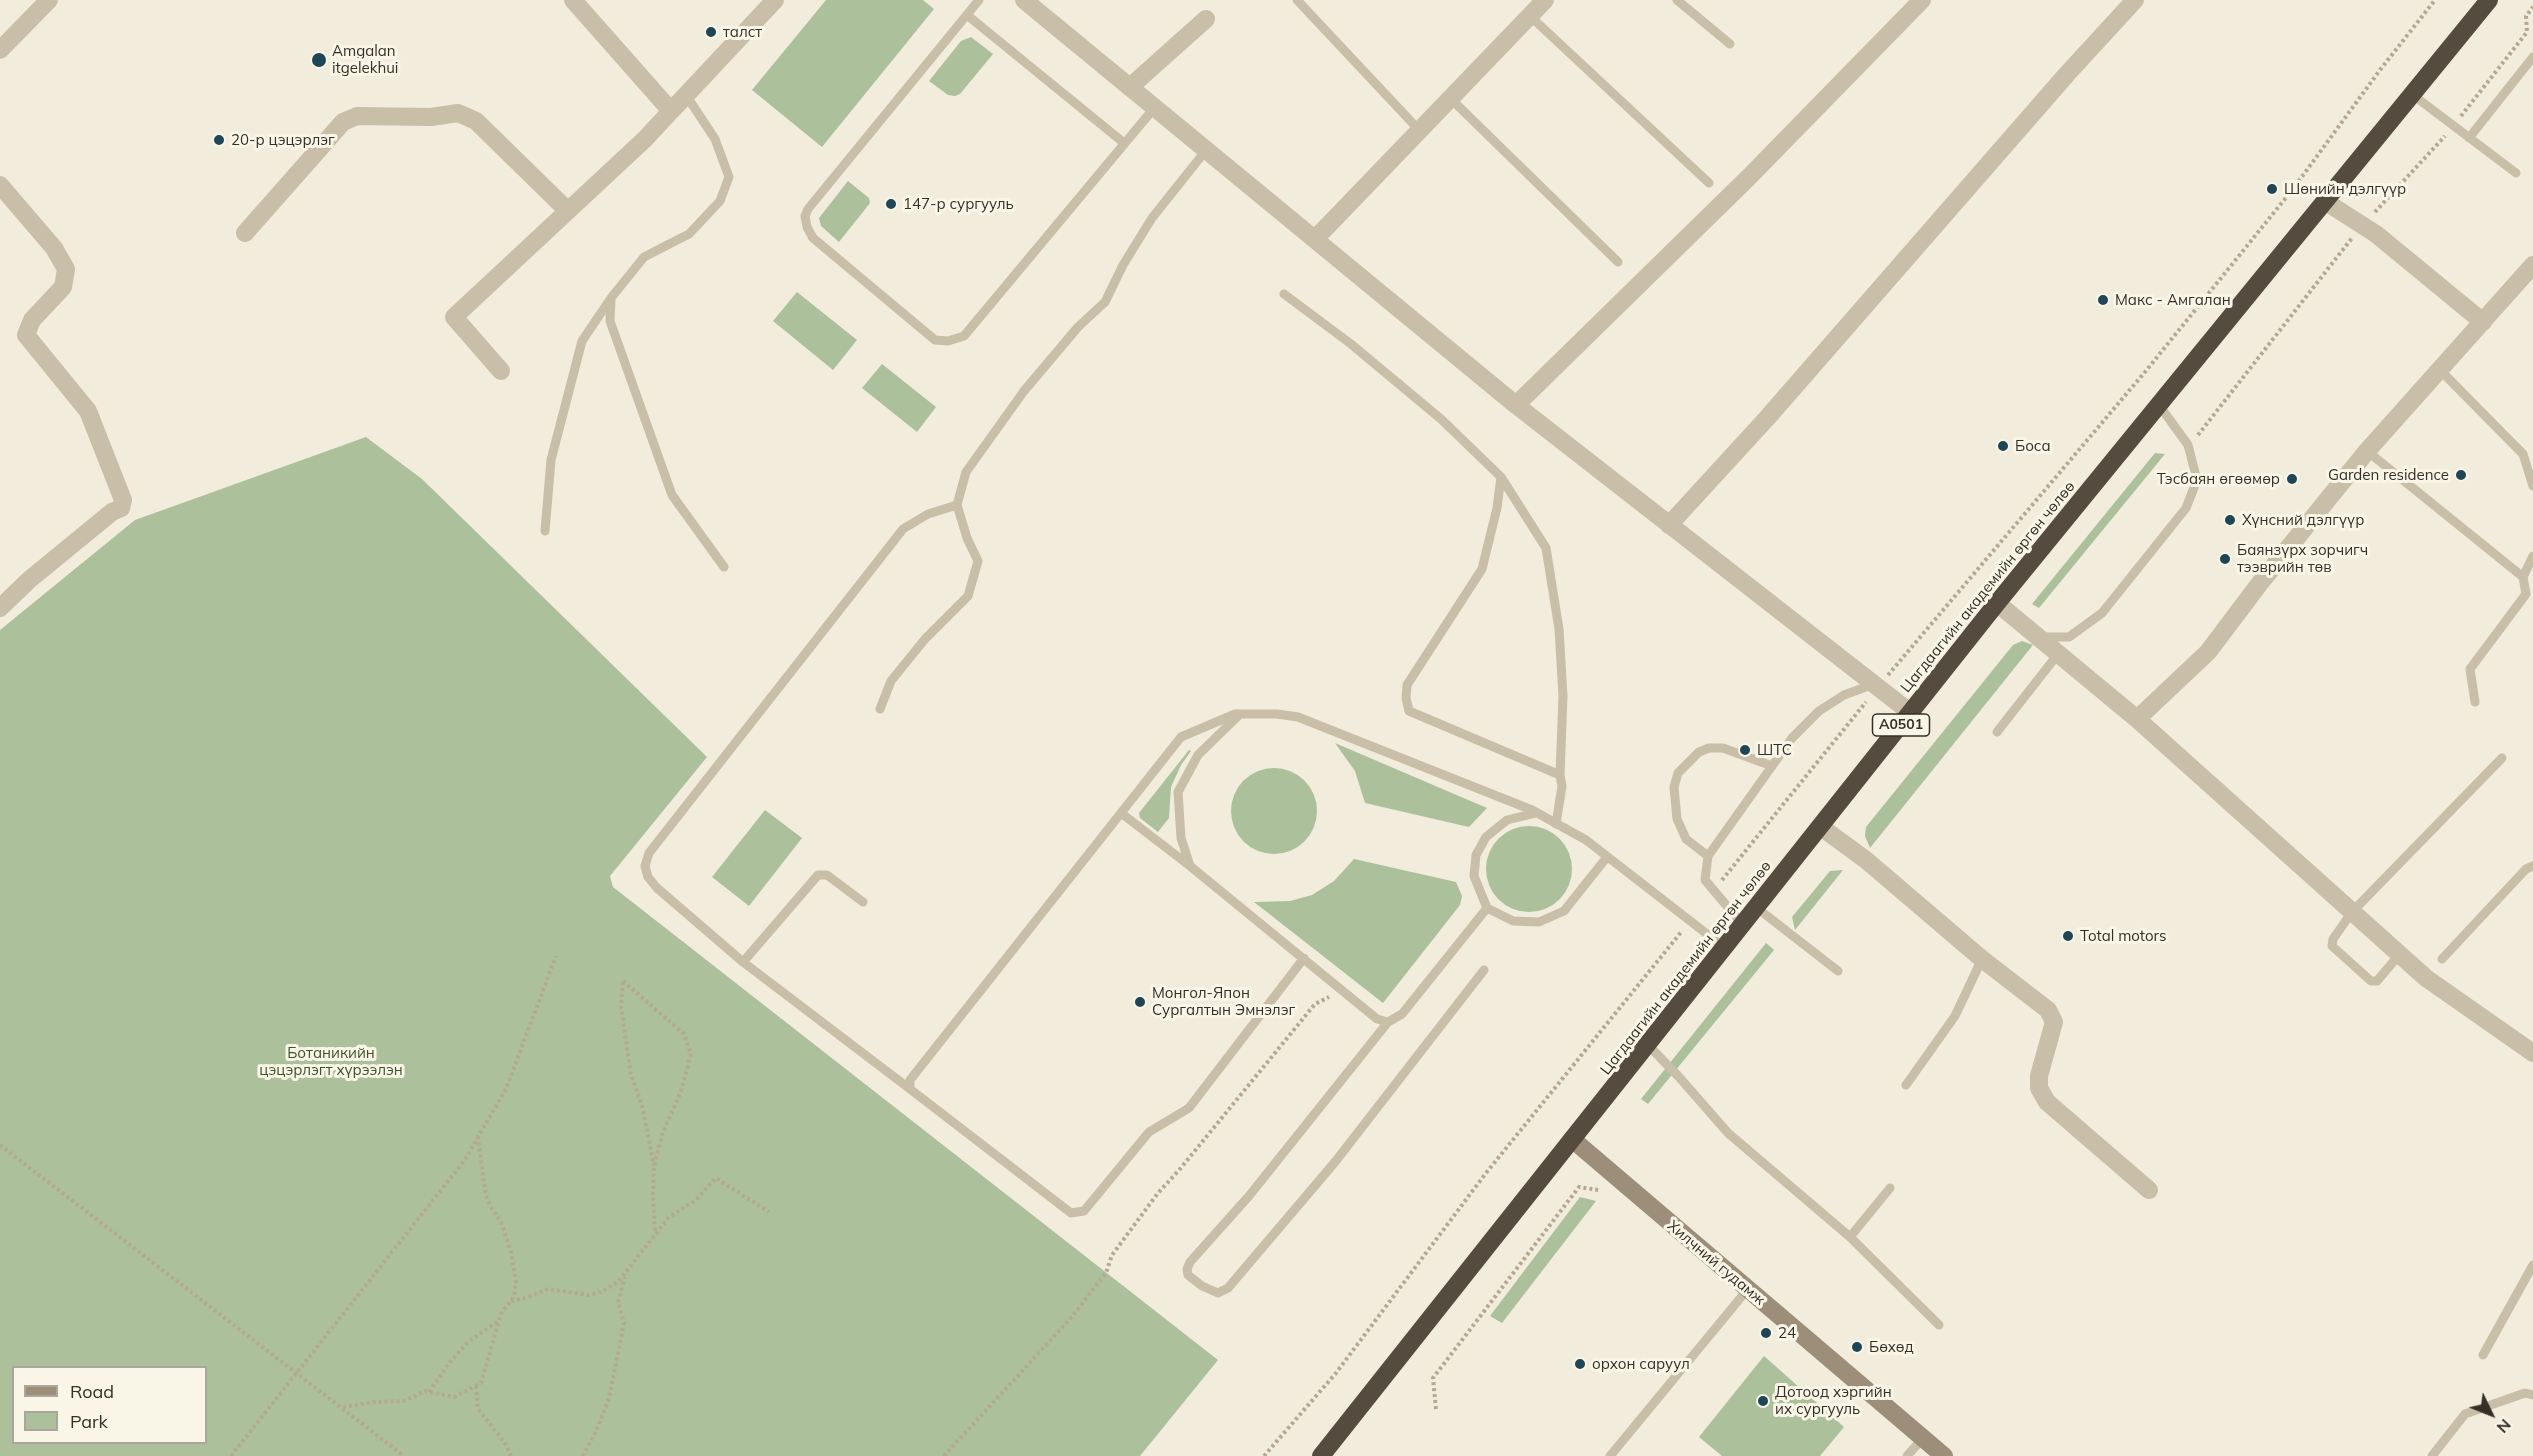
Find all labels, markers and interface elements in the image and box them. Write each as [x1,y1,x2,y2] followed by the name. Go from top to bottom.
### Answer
[723,23,762,41] place label: талст
[704,25,718,39] marker: талст
[332,42,398,77] place label: Amgalan itgelekhui
[310,51,328,69] marker: Amgalan itgelekhui
[231,131,335,149] place label: 20-р цэцэрлэг
[212,133,226,147] marker: 20-р цэцэрлэг
[2284,180,2406,198] place label: Шөнийн дэлгүүр
[2265,182,2279,196] marker: Шөнийн дэлгүүр
[903,195,1014,213] place label: 147-р сургууль
[884,197,898,211] marker: 147-р сургууль
[2115,291,2231,309] place label: Макс - Амгалан
[2096,293,2110,307] marker: Макс - Амгалан
[2015,437,2051,455] place label: Боса
[1996,439,2010,453] marker: Боса
[2328,466,2449,484] place label: Garden residence
[2454,468,2468,482] marker: Garden residence
[2157,470,2280,488] place label: Тэсбаян өгөөмөр
[2285,472,2299,486] marker: Тэсбаян өгөөмөр
[1897,478,2079,696] street label: Цагдаагийн академийн өргөн чөлөө
[2242,511,2364,529] place label: Хүнсний дэлгүүр
[2223,513,2237,527] marker: Хүнсний дэлгүүр
[2237,541,2368,576] place label: Баянзүрх зорчигч тээврийн төв
[2218,552,2232,566] marker: Баянзүрх зорчигч тээврийн төв
[1872,714,1930,736] road number: A0501
[1757,741,1792,759] place label: ШТС
[1738,743,1752,757] marker: ШТС
[1597,857,1775,1079] street label: Цагдаагийн академийн өргөн чөлөө
[2080,927,2166,945] place label: Total motors
[2061,929,2075,943] marker: Total motors
[1152,984,1295,1019] place label: Монгол-Япон Сургалтын Эмнэлэг
[1133,995,1147,1009] marker: Монгол-Япон Сургалтын Эмнэлэг
[259,1044,403,1079] park label: Ботаникийн цэцэрлэгт хүрээлэн
[1664,1217,1768,1309] street label: Хилчний гудамж
[1778,1324,1796,1342] place label: 24
[1759,1326,1773,1340] marker: 24
[1869,1338,1914,1356] place label: Бөхөд
[1850,1340,1864,1354] marker: Бөхөд
[1592,1355,1690,1373] place label: орхон саруул
[1573,1357,1587,1371] marker: орхон саруул
[12,1366,207,1444] legend
[70,1380,114,1403] text: Road
[1775,1383,1892,1418] place label: Дотоод хэргийн их сургууль
[2461,1384,2521,1444] north arrow
[1756,1394,1770,1408] marker: Дотоод хэргийн их сургууль
[70,1410,108,1433] text: Park
[2493,1415,2516,1438] text: N

